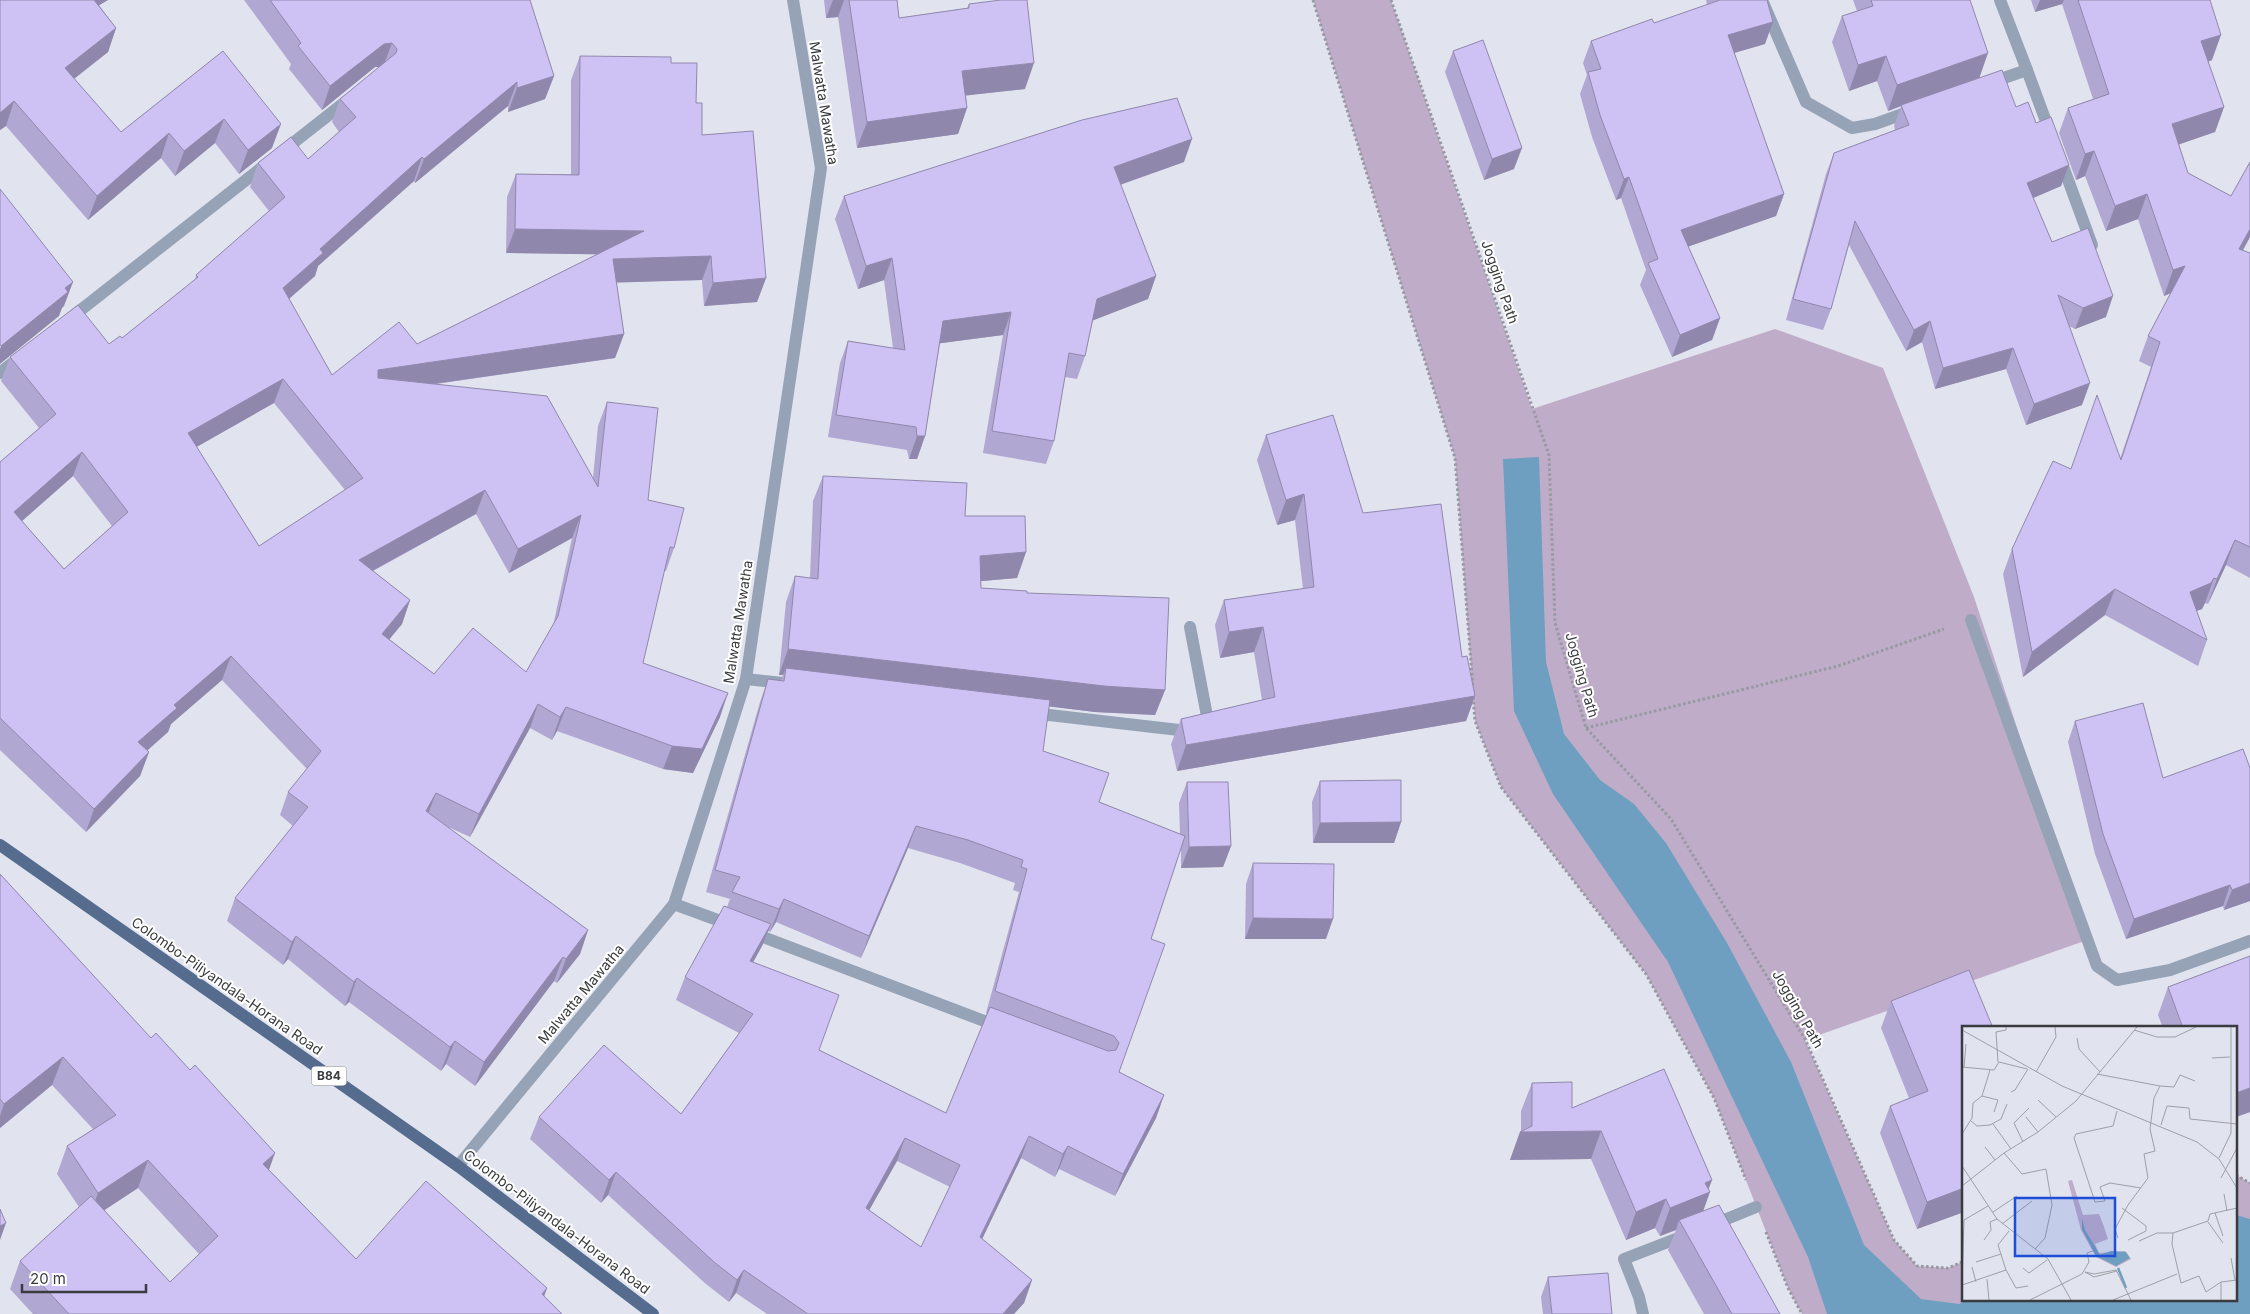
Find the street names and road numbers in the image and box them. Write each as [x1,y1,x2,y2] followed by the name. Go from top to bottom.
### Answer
[806,40,843,166] street label: Malwatta Mawatha
[1478,238,1523,326] street label: Jogging Path
[719,559,756,685] street label: Malwatta Mawatha
[1562,631,1603,719] street label: Jogging Path
[129,913,326,1058] street label: Colombo-Piliyandala-Horana Road
[534,941,627,1047] street label: Malwatta Mawatha
[1769,967,1828,1051] street label: Jogging Path
[312,1066,346,1086] road number: B84
[461,1146,654,1297] street label: Colombo-Piliyandala-Horana Road

